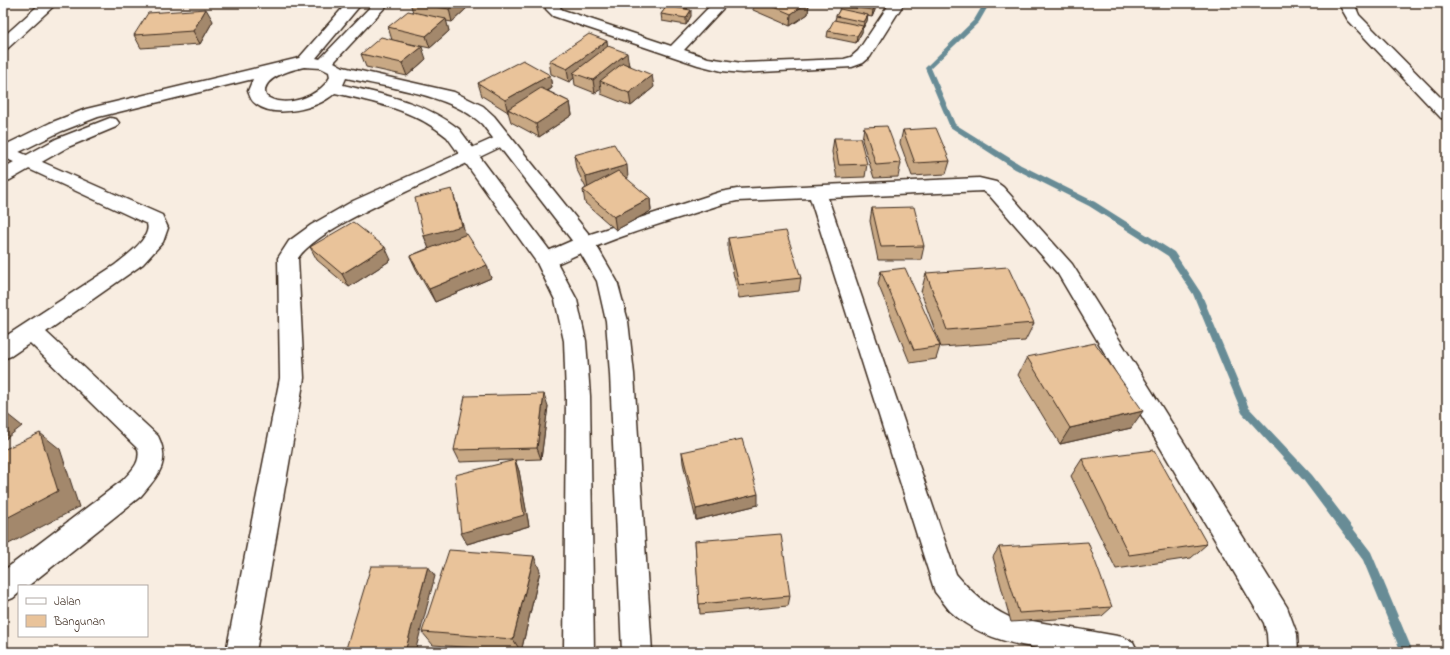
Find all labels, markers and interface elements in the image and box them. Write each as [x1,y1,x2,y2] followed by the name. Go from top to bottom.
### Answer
[18,585,148,637] legend
[54,593,81,611] text: Jalan
[53,613,105,632] text: Bangunan

